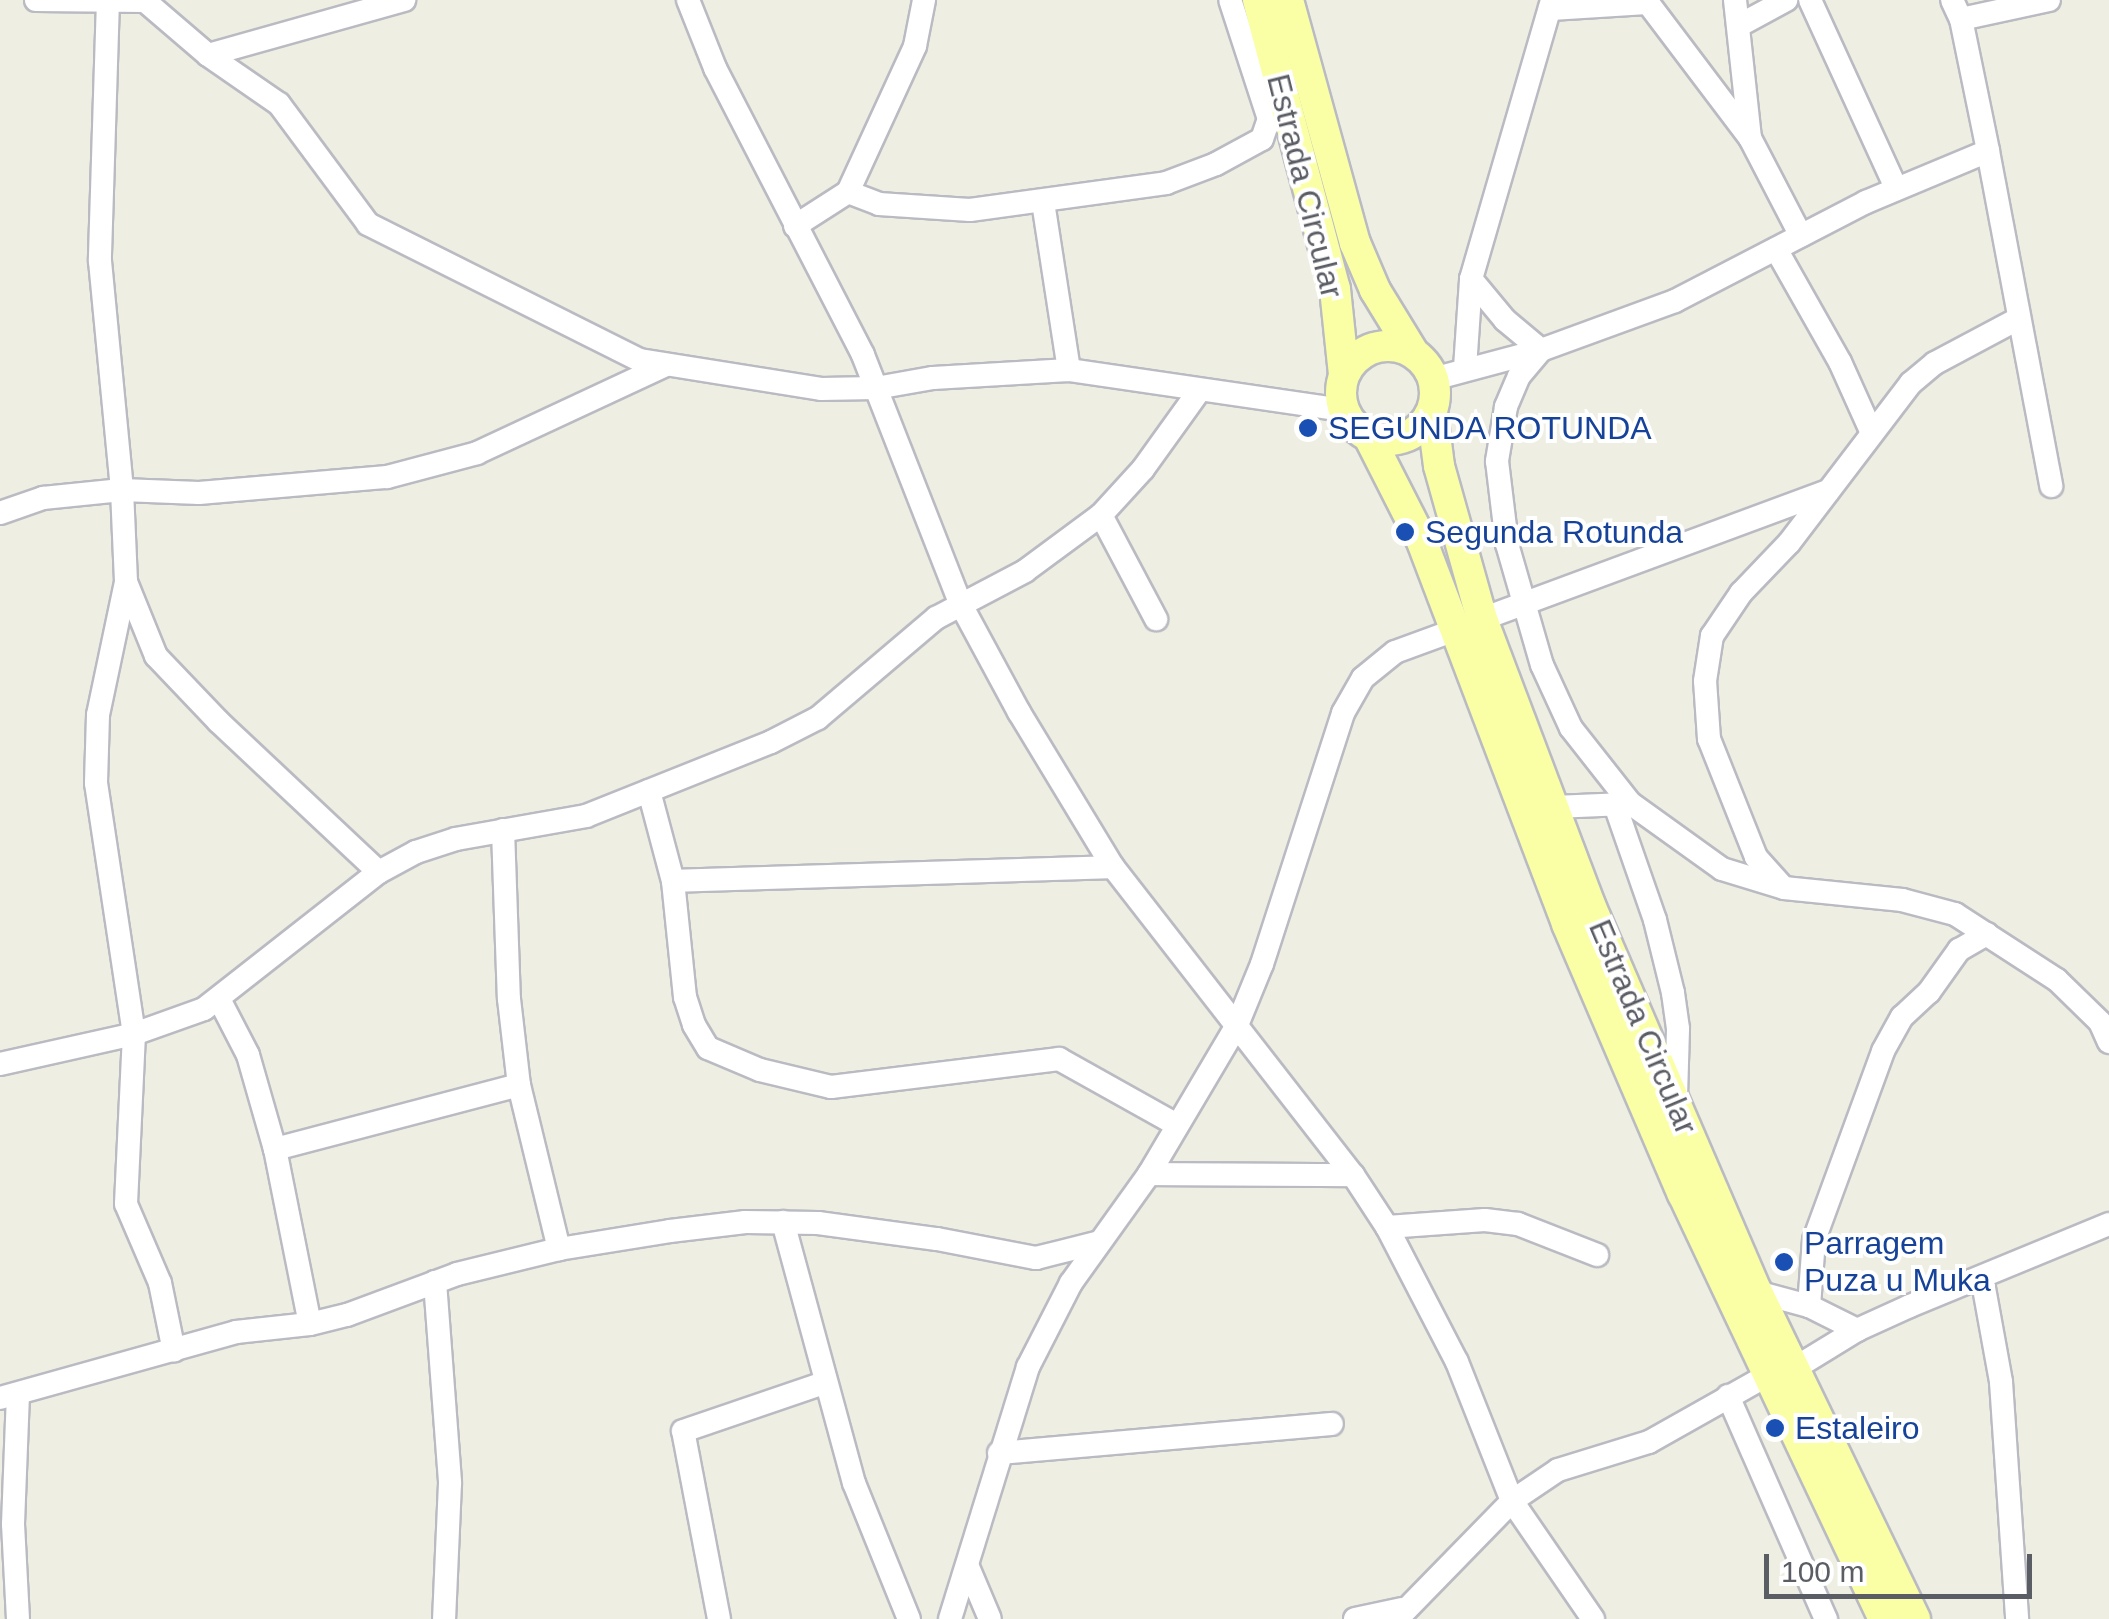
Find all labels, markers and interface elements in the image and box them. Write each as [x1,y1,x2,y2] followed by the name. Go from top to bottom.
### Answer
[1259,70,1351,302] street label: Estrada Circular
[1328,409,1653,447] place label: SEGUNDA ROTUNDA
[1297,417,1319,439] marker: SEGUNDA ROTUNDA
[1425,513,1683,551] place label: Segunda Rotunda
[1394,521,1416,543] marker: Segunda Rotunda
[1581,914,1705,1140] street label: Estrada Circular
[1804,1225,1991,1300] place label: Parragem Puza u Muka
[1773,1251,1795,1273] marker: Parragem Puza u Muka
[1795,1409,1920,1447] place label: Estaleiro
[1764,1417,1786,1439] marker: Estaleiro
[1769,1534,2036,1596] scale bar
[1781,1555,1864,1588] text: 100 m

